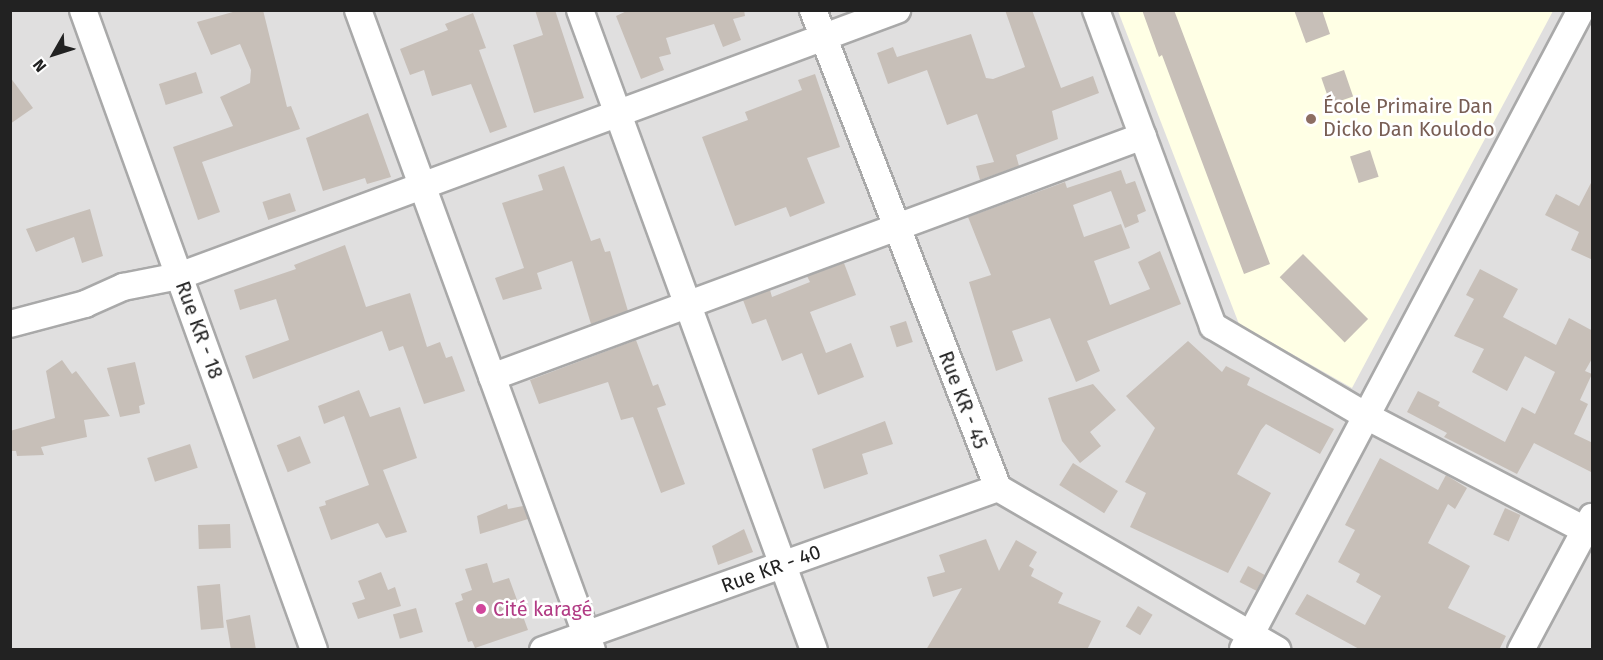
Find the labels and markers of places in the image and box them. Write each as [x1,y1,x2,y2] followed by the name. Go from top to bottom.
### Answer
[1323,95,1495,142] place label: École Primaire Dan Dicko Dan Koulodo
[1304,112,1318,126] marker: École Primaire Dan Dicko Dan Koulodo
[493,597,592,621] place label: Cité karagé
[474,602,488,616] marker: Cité karagé

